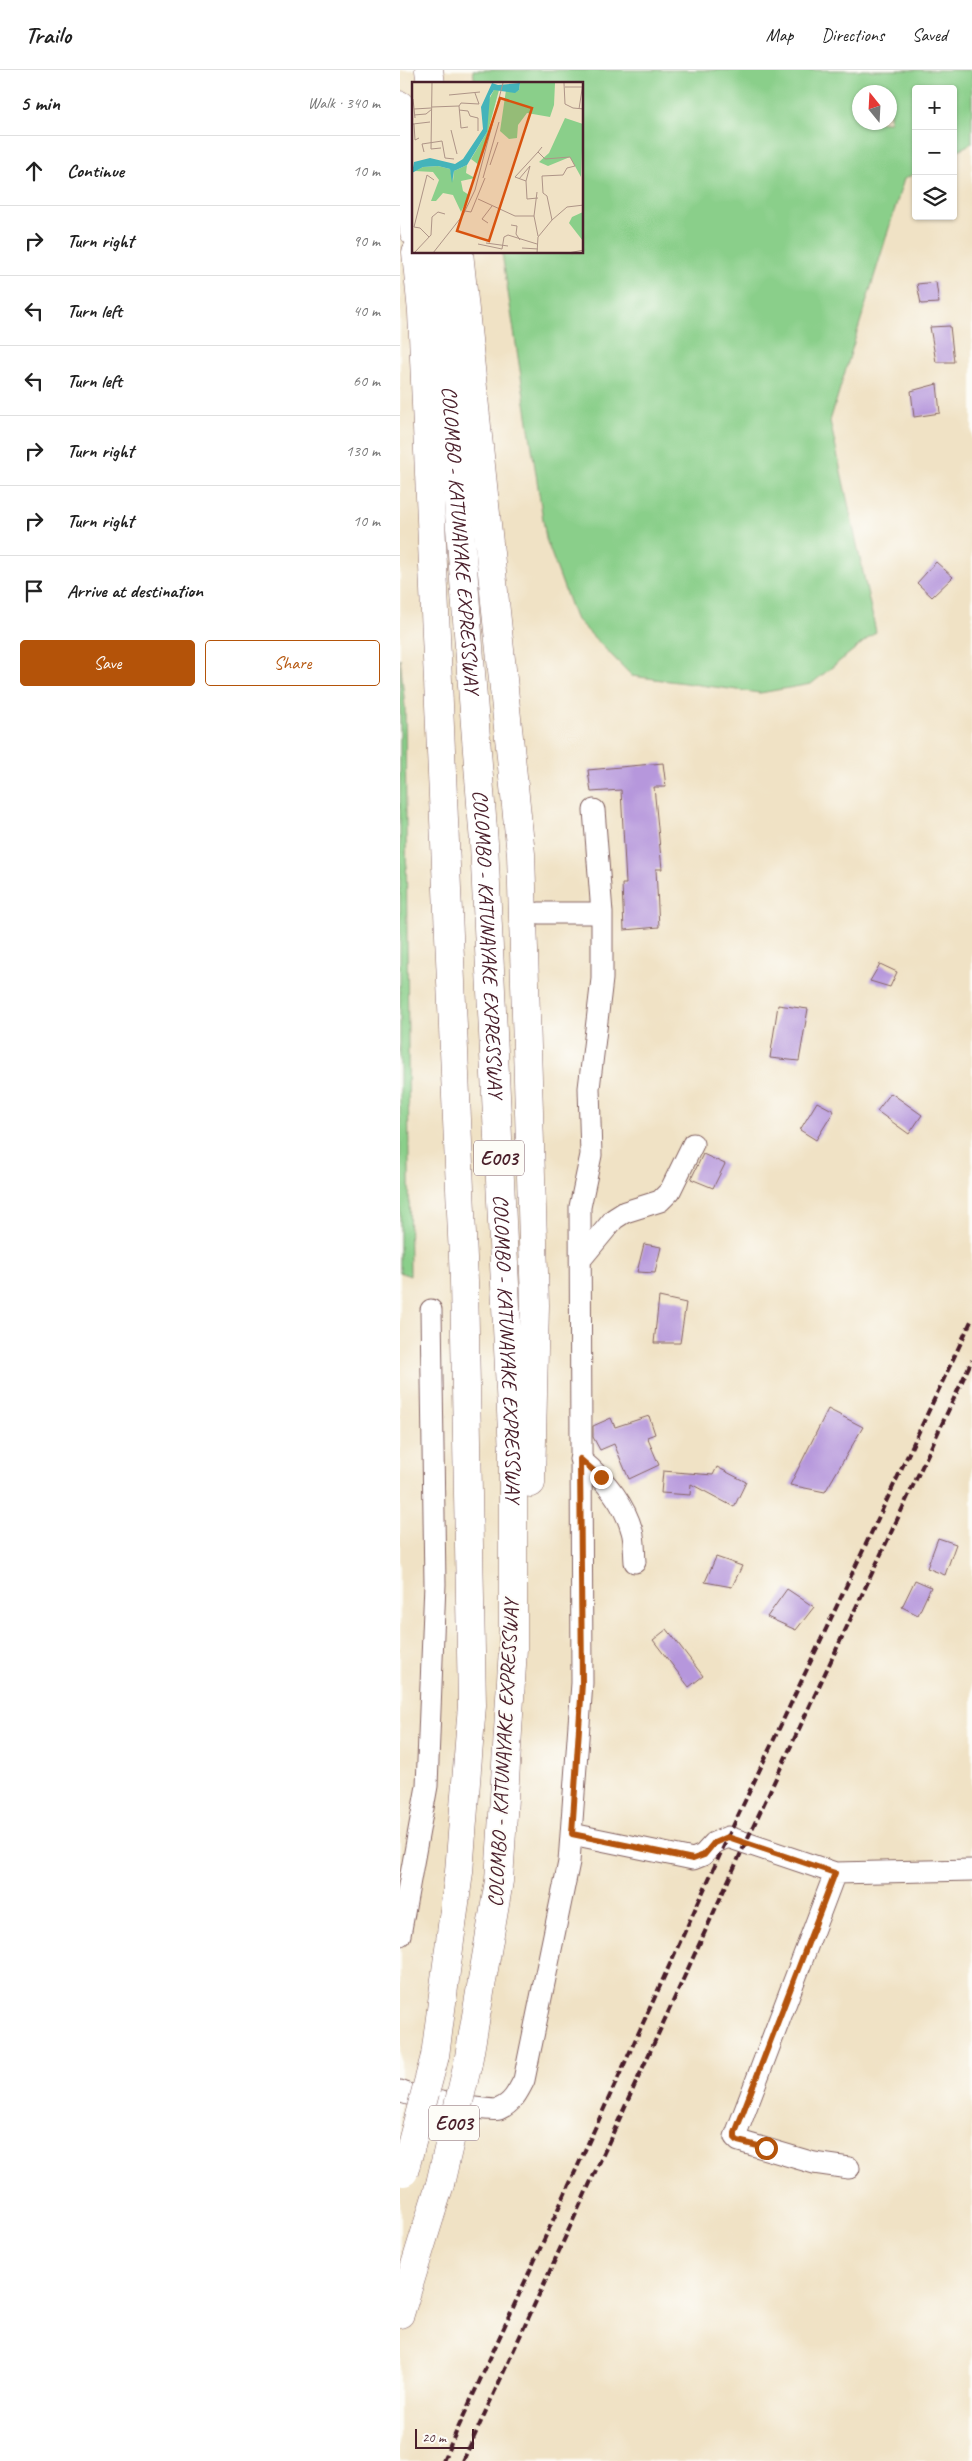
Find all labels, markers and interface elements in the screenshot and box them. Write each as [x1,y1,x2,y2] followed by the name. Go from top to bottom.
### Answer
[25,20,71,50] text: Trailo
[766,24,793,46] text: Map
[821,24,884,46] text: Directions
[912,24,947,46] text: Saved
[412,82,584,254] inset map
[852,85,897,130] north arrow
[912,85,957,220] map controls
[912,85,957,130] button: +
[20,90,60,116] text: 5 min
[308,93,380,113] text: Walk · 340 m
[912,130,957,175] button: −
[20,157,48,185] icon: ahead
[67,159,124,183] text: Continue
[353,161,380,181] text: 10 m
[912,175,957,220] button: layers
[20,227,48,255] icon: right
[67,229,134,253] text: Turn right
[353,231,380,251] text: 90 m
[20,297,48,325] icon: left
[67,299,122,323] text: Turn left
[353,301,380,321] text: 40 m
[20,367,48,395] icon: left
[67,369,122,393] text: Turn left
[353,371,380,391] text: 60 m
[436,385,486,698] street label: COLOMBO - KATUNAYAKE EXPRESSWAY
[20,437,48,465] icon: right
[67,439,134,463] text: Turn right
[346,441,380,461] text: 130 m
[20,507,48,535] icon: right
[67,509,134,533] text: Turn right
[353,511,380,531] text: 10 m
[20,577,48,605] icon: arrive
[67,579,203,603] text: Arrive at destination
[20,640,195,686] button: Save
[205,640,380,686] button: Share
[467,789,509,1102] street label: COLOMBO - KATUNAYAKE EXPRESSWAY
[474,1140,524,1176] road number: E003
[488,1194,526,1506] street label: COLOMBO - KATUNAYAKE EXPRESSWAY
[590,1466,613,1489] route end
[482,1595,524,1908] street label: COLOMBO - KATUNAYAKE EXPRESSWAY
[429,2106,479,2140] road number: E003
[755,2137,778,2160] route start
[415,2426,474,2449] scale bar
[422,2429,446,2446] text: 20 m

